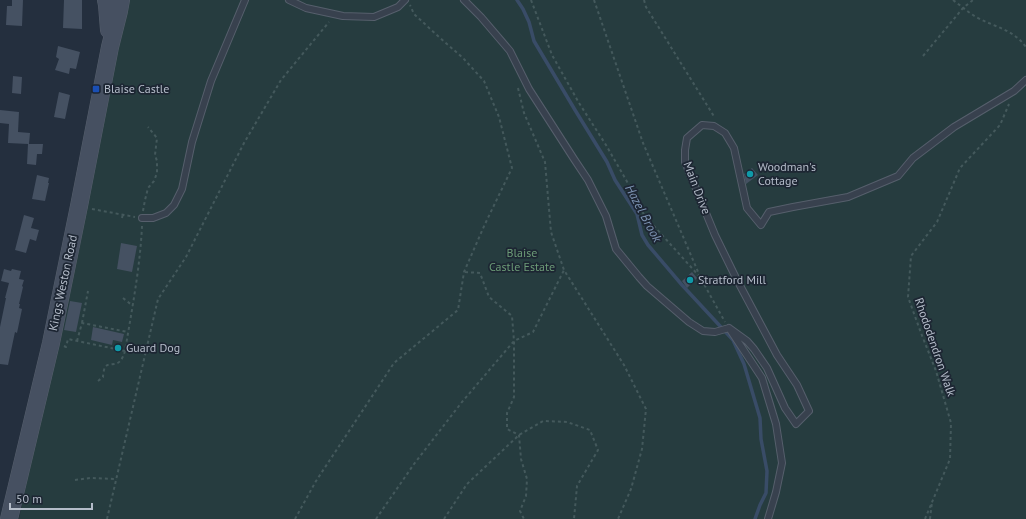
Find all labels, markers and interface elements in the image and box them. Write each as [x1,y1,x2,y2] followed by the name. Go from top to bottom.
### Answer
[104,81,169,96] place label: Blaise Castle
[91,84,101,94] marker: Blaise Castle
[681,159,714,216] street label: Main Drive
[758,159,816,188] place label: Woodman's Cottage
[745,169,755,179] marker: Woodman's Cottage
[621,181,666,246] water label: Hazel Brook
[45,234,80,332] street label: Kings Weston Road
[489,245,555,274] park label: Blaise Castle Estate
[698,272,767,287] place label: Stratford Mill
[685,275,695,285] marker: Stratford Mill
[912,296,959,398] street label: Rhododendron Walk
[126,340,180,355] place label: Guard Dog
[113,343,123,353] marker: Guard Dog
[10,485,92,511] scale bar
[16,491,42,506] text: 50 m

